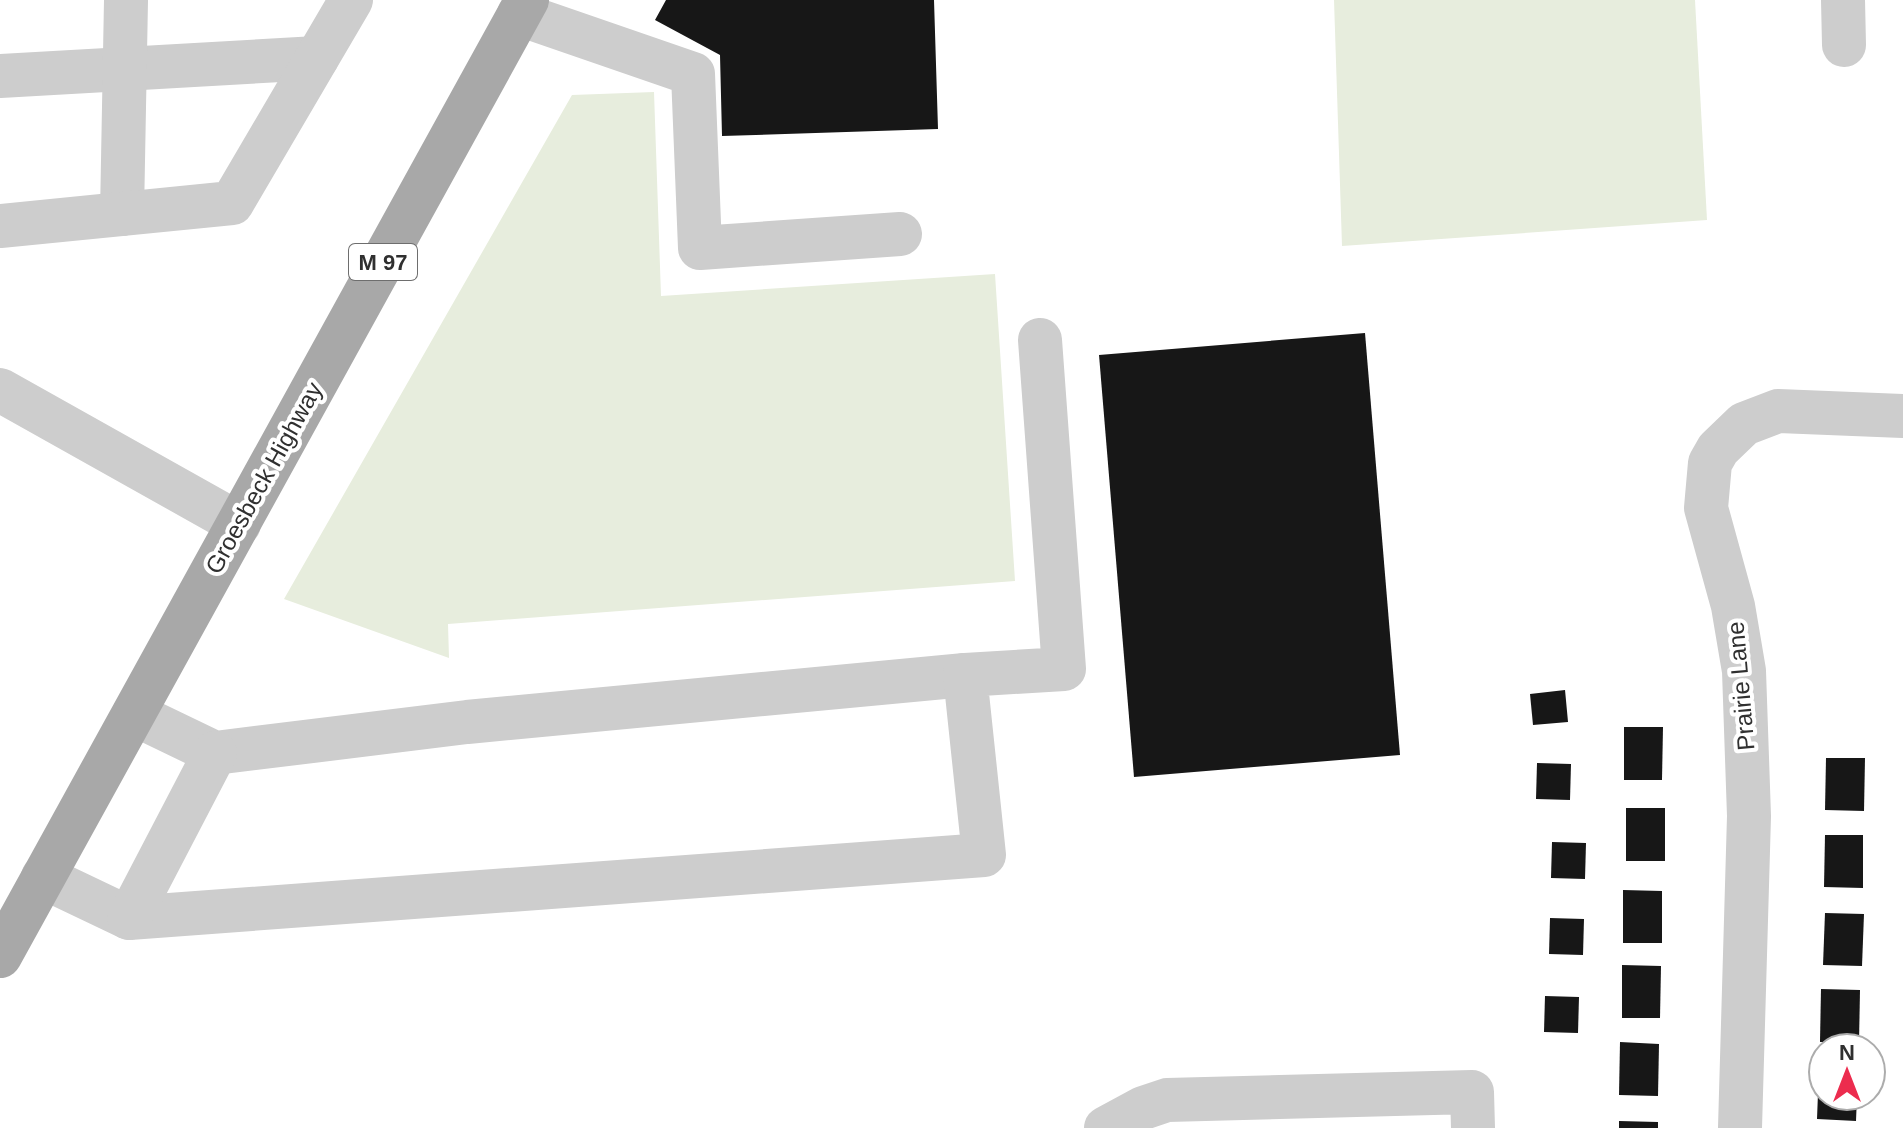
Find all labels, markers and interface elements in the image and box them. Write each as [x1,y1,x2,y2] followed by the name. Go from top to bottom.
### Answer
[349,244,417,280] road number: M 97
[200,377,327,578] street label: Groesbeck Highway
[1721,620,1760,752] street label: Prairie Lane
[1807,1032,1887,1112] north arrow
[1839,1040,1855,1065] text: N

